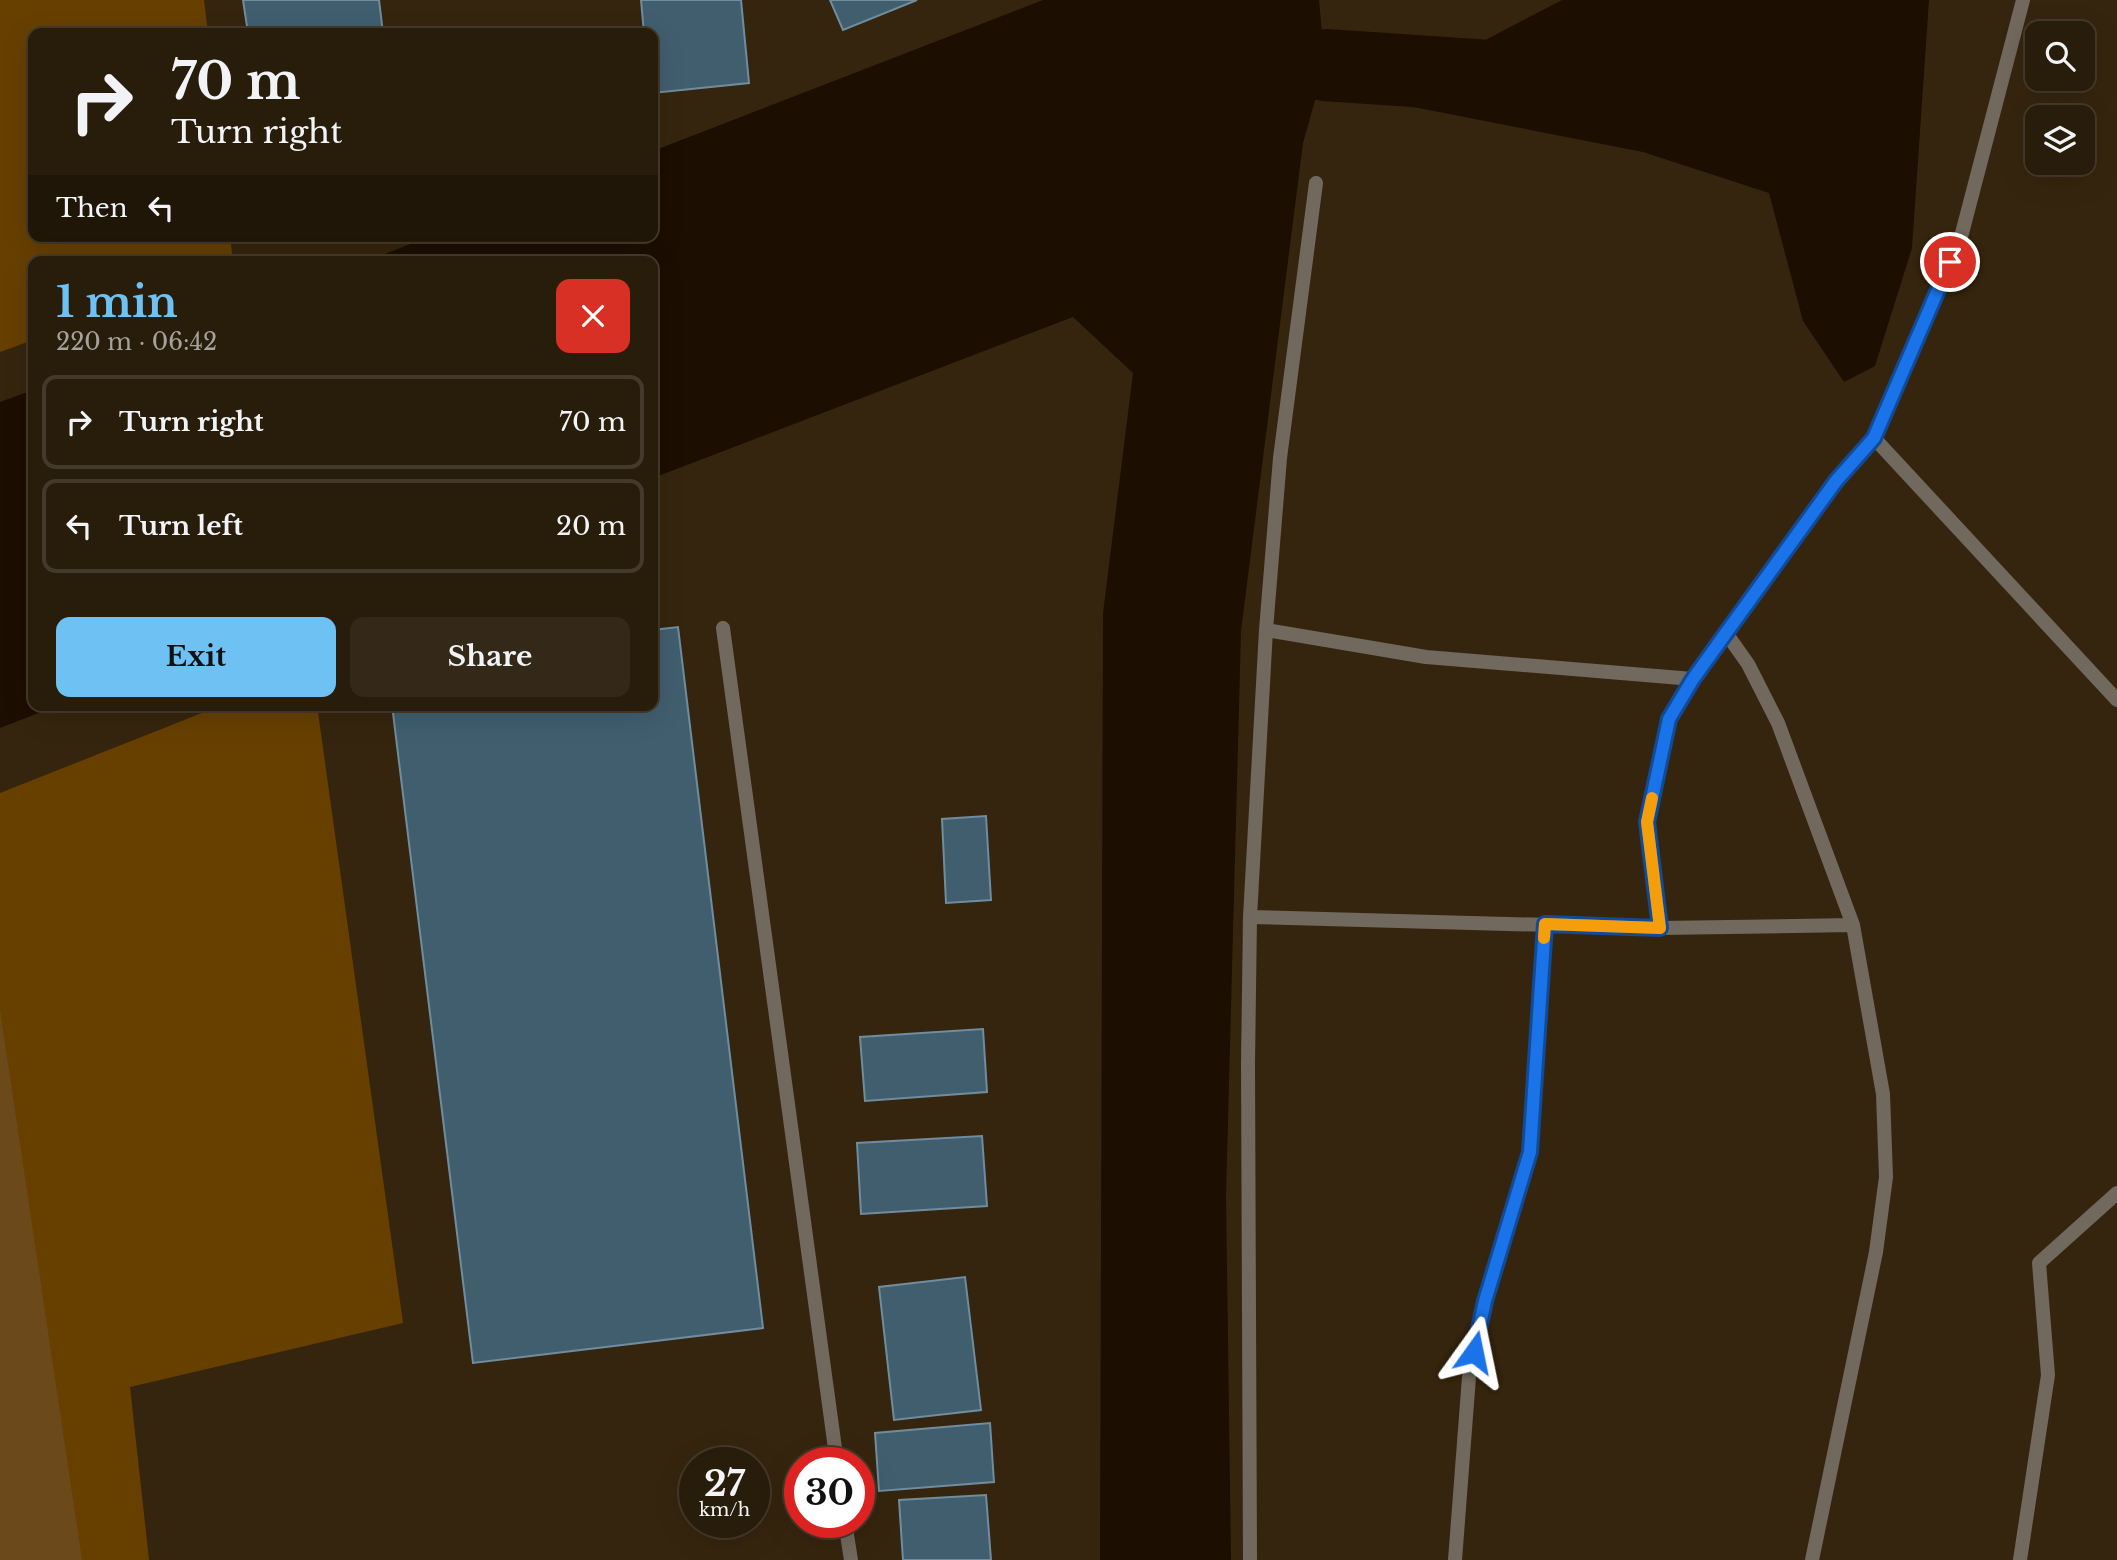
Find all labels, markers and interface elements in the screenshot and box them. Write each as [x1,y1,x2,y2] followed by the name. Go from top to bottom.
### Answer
[2025,21,2095,175] map controls
[2025,21,2095,91] button: search
[171,51,301,112] text: 70 m
[56,56,147,147] icon: right
[2025,105,2095,175] button: layers
[171,112,342,152] text: Turn right
[142,189,180,227] icon: left
[56,192,128,224] text: Then
[1920,232,1980,292] pin
[1931,243,1969,281] icon: arrive
[56,276,178,328] text: 1 min
[556,279,630,353] button: close
[56,328,217,356] text: 220 m · 06:42
[60,403,98,441] icon: right
[119,406,264,438] text: Turn right
[559,406,626,438] text: 70 m
[60,507,98,545] icon: left
[119,510,243,542] text: Turn left
[556,510,626,542] text: 20 m
[56,617,336,697] button: Exit
[350,617,630,697] button: Share
[1437,1315,1511,1389] position arrow
[784,1447,875,1538] speed limit sign: 30
[704,1462,745,1505] text: 27
[699,1499,750,1521] text: km/h

